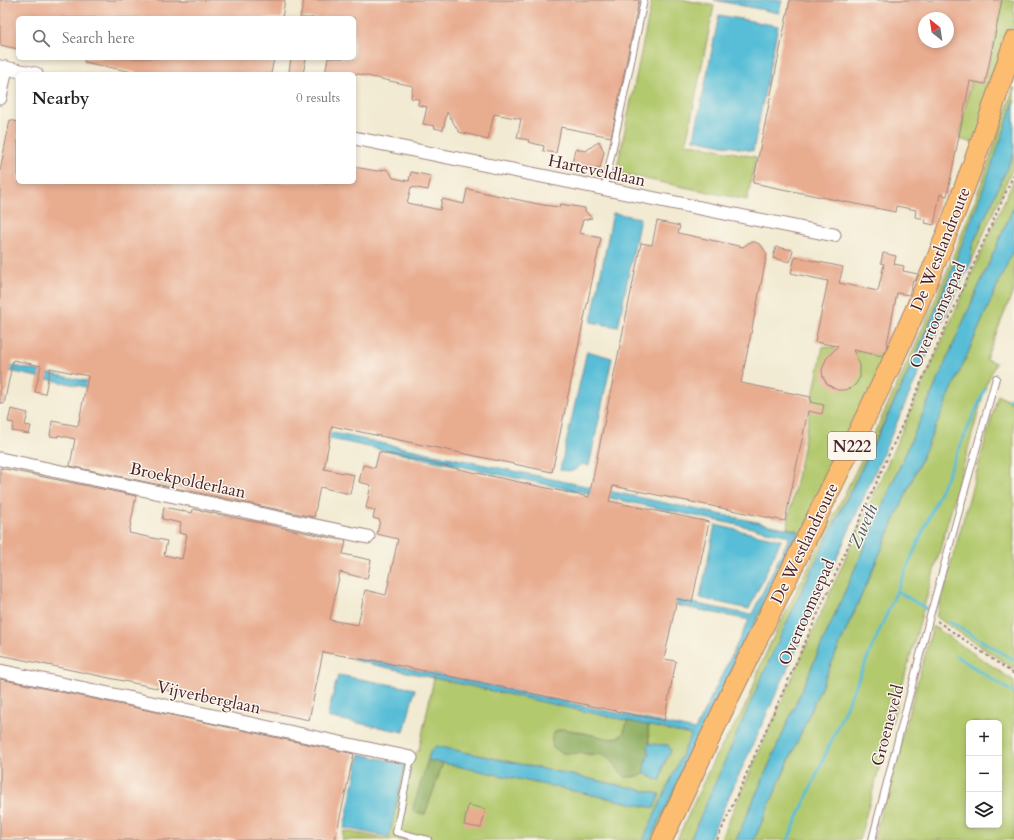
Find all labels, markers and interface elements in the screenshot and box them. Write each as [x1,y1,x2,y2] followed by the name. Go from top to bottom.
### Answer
[918,12,954,48] north arrow
[16,16,356,60] search box
[30,27,52,49] icon: search
[62,28,135,48] text: Search here
[32,87,89,110] text: Nearby
[296,89,340,107] text: 0 results
[546,149,648,192] street label: Harteveldlaan
[905,184,976,315] street label: De Westlandroute
[904,258,971,372] street label: Overtoomsepad
[828,432,876,460] road number: N222
[128,457,248,504] street label: Broekpolderlaan
[765,479,844,608] street label: De Westlandroute
[843,500,884,552] water label: Zweth
[773,555,840,669] street label: Overtoomsepad
[155,675,263,720] street label: Vijverberglaan
[866,682,909,769] street label: Groeneveld
[966,720,1002,828] map controls
[966,720,1002,756] button: +
[966,756,1002,792] button: −
[966,792,1002,828] button: layers

